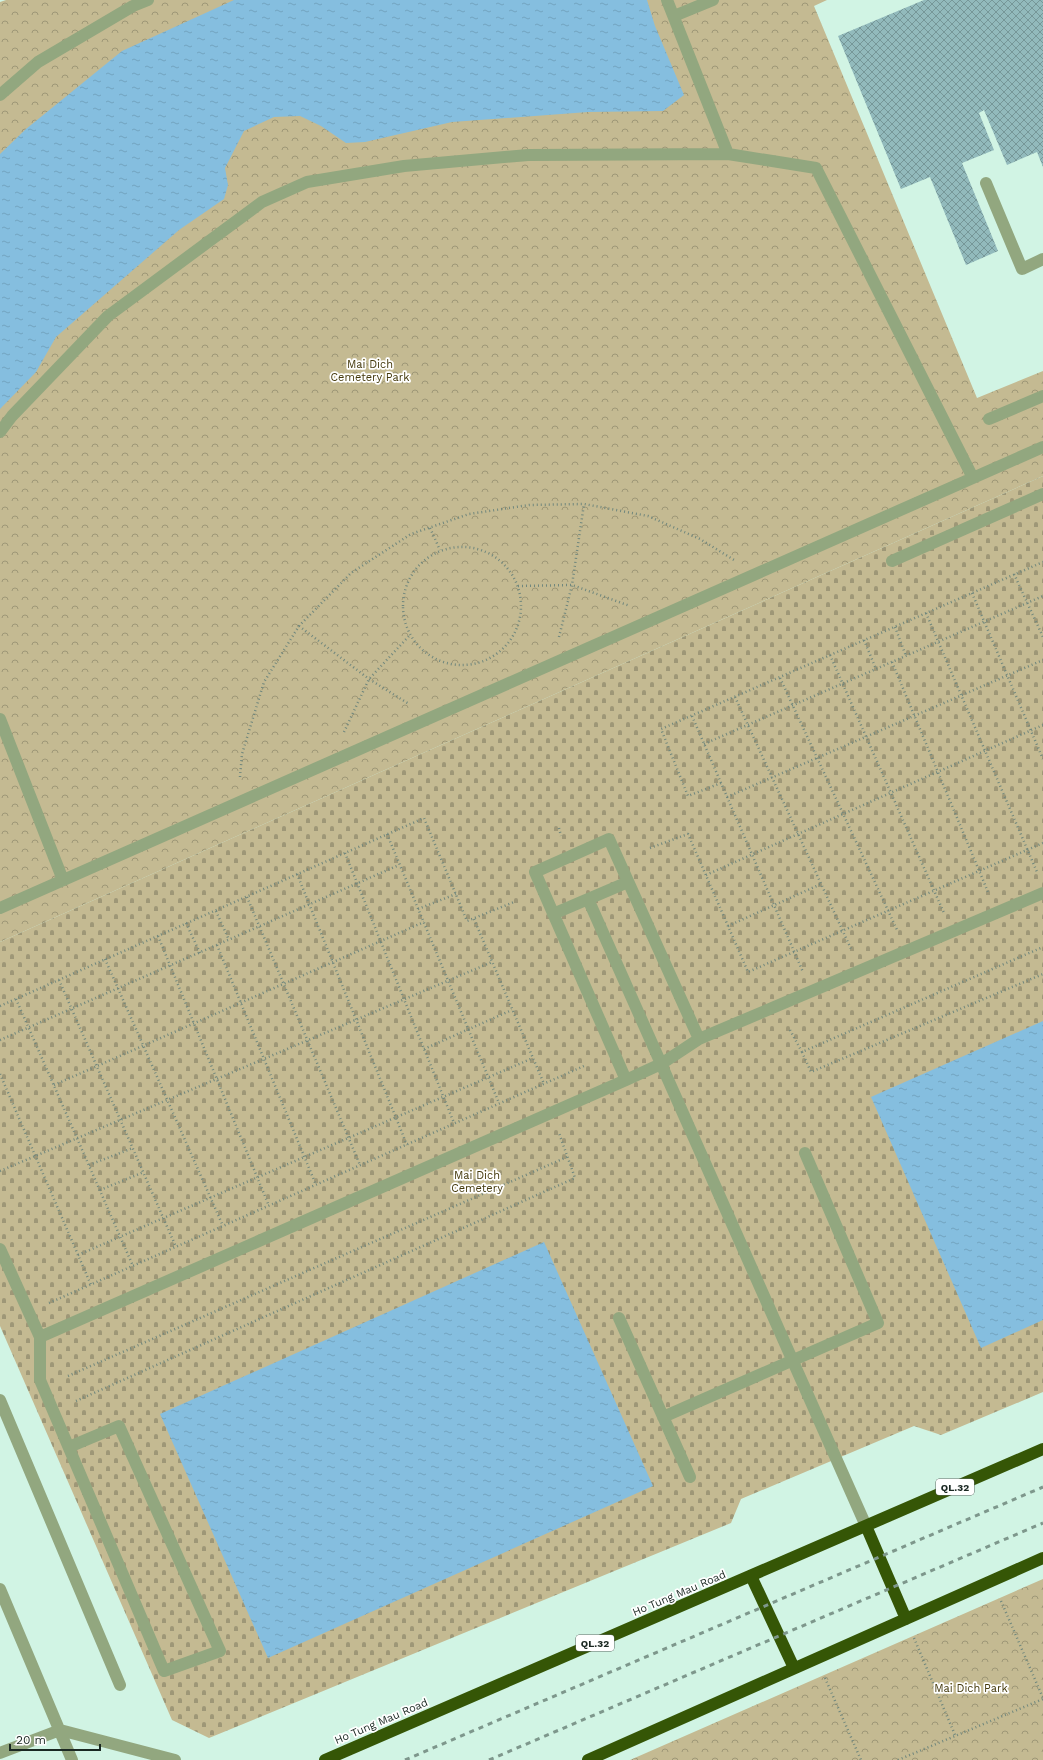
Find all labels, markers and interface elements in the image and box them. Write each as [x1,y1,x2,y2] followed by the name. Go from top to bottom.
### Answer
[331,358,409,384] park label: Mai Dich Cemetery Park
[451,1169,503,1195] park label: Mai Dich Cemetery
[936,1479,974,1495] road number: QL.32
[631,1568,728,1619] street label: Ho Tung Mau Road
[576,1635,614,1651] road number: QL.32
[934,1682,1008,1695] park label: Mai Dich Park
[333,1696,430,1747] street label: Ho Tung Mau Road
[10,1726,100,1752] scale bar
[16,1733,46,1747] text: 20 m

